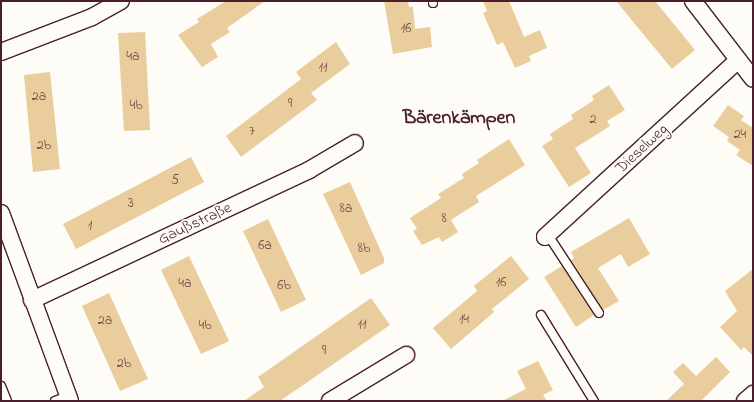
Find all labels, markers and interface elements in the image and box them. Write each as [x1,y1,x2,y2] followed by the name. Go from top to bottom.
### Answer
[401,21,411,37] house number: 16
[126,49,140,65] house number: 4a
[319,60,327,76] house number: 11
[32,89,46,105] house number: 2a
[288,96,292,112] house number: 9
[129,98,143,114] house number: 4b
[403,106,515,130] district label: Bärenkämpen
[590,112,596,128] house number: 2
[612,120,672,178] street label: Dieselweg
[249,124,255,140] house number: 7
[734,127,746,143] house number: 24
[37,138,51,154] house number: 2b
[171,173,179,189] house number: 5
[128,196,134,212] house number: 3
[155,199,235,249] street label: Gaußstraße
[340,201,352,217] house number: 8a
[441,211,447,227] house number: 8
[88,218,92,234] house number: 1
[258,238,272,254] house number: 6a
[358,241,370,257] house number: 8b
[496,275,506,291] house number: 16
[178,276,192,292] house number: 4a
[277,278,291,294] house number: 6b
[459,312,469,328] house number: 14
[98,313,112,329] house number: 2a
[358,317,366,333] house number: 11
[198,318,212,334] house number: 4b
[322,343,326,359] house number: 9
[117,356,131,372] house number: 2b

